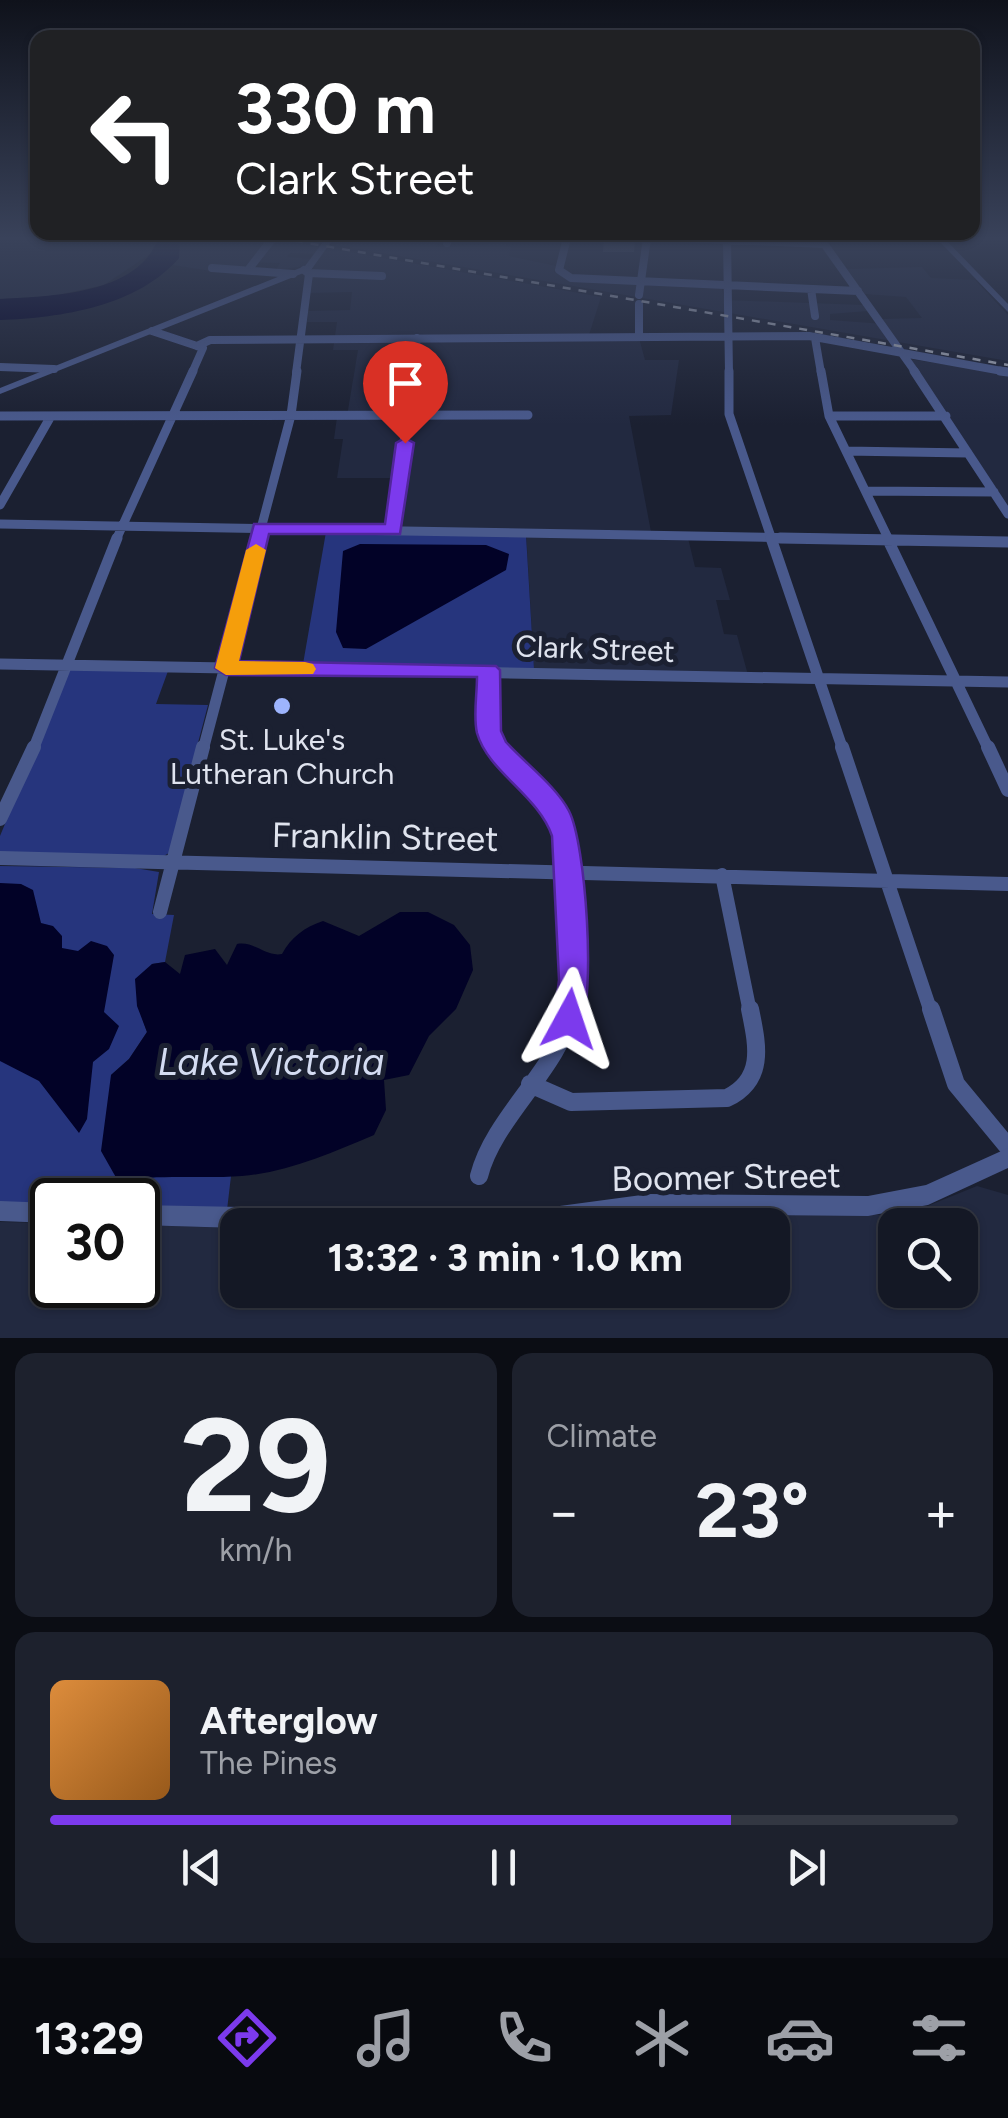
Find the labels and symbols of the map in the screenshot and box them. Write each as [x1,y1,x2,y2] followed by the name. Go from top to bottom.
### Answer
[363,341,448,444] pin
[515,627,675,670] street label: Clark Street
[271,695,293,717] marker: St. Luke's Lutheran Church
[170,721,394,792] place label: St. Luke's Lutheran Church
[271,814,499,860] street label: Franklin Street
[517,967,621,1071] position arrow
[158,1039,384,1085] water label: Lake Victoria
[611,1154,841,1200] street label: Boomer Street
[30,1178,160,1308] speed limit sign: 30

